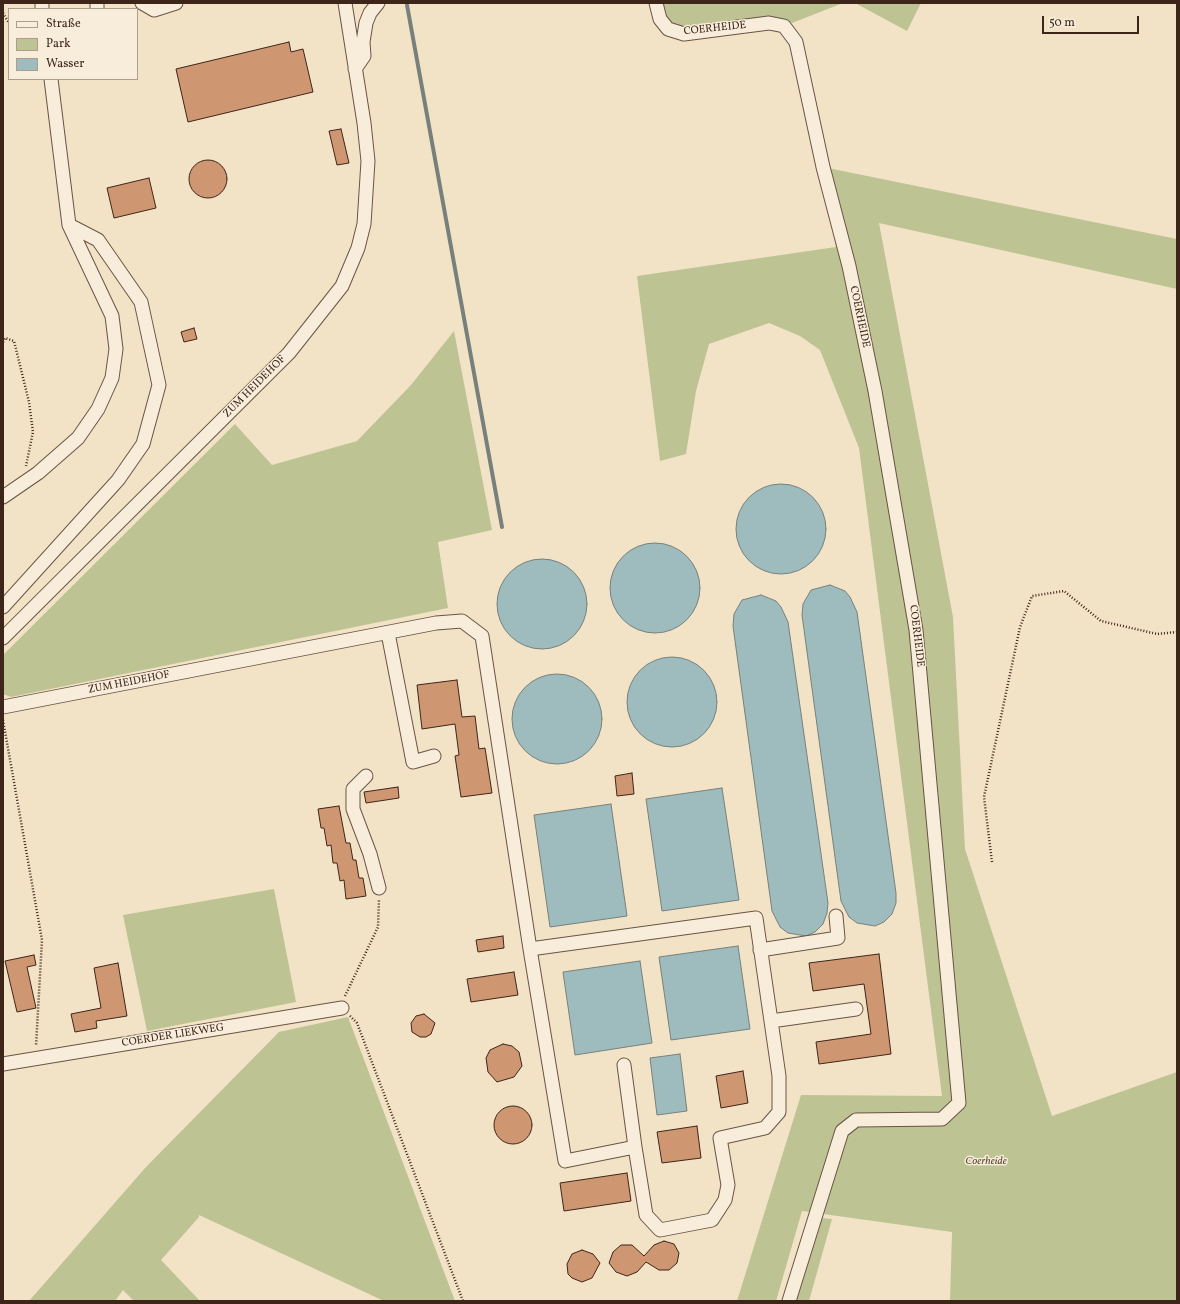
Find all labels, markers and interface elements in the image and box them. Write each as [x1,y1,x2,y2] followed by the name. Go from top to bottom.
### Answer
[8,8,138,80] legend
[1044,8,1141,34] scale bar
[1049,15,1075,31] text: 50 m
[46,16,81,32] text: Straße
[683,19,747,39] street label: COERHEIDE
[46,36,71,52] text: Park
[46,56,84,72] text: Wasser
[846,285,872,349] street label: COERHEIDE
[221,353,289,421] street label: ZUM HEIDEHOF
[906,604,926,668] street label: COERHEIDE
[87,669,171,697] street label: ZUM HEIDEHOF
[121,1021,225,1051] street label: COERDER LIEKWEG
[965,1155,1007,1169] park label: Coerheide

